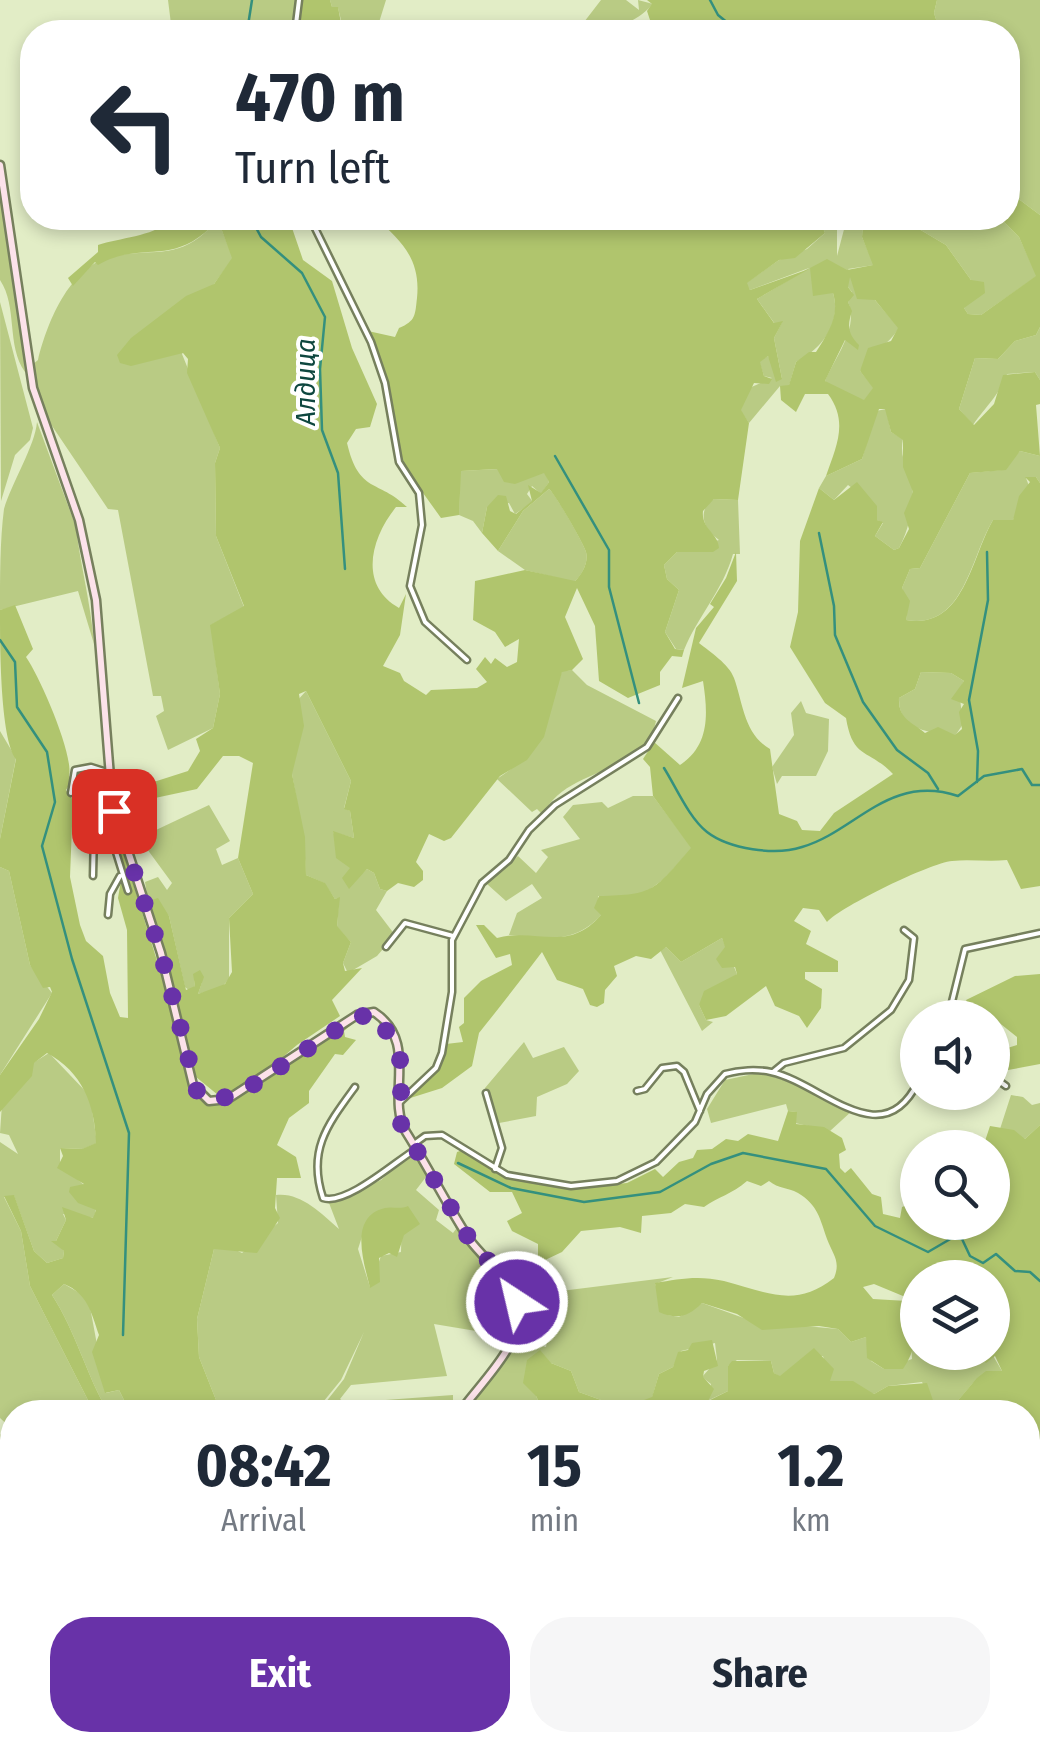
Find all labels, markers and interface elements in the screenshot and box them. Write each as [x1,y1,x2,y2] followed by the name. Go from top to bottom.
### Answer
[235,56,405,140] text: 470 m
[70,60,200,190] icon: left
[235,141,390,195] text: Turn left
[289,339,322,427] water label: Алдица
[72,769,157,854] pin
[87,784,142,839] icon: arrive
[900,1000,1010,1370] map controls
[900,1000,1010,1110] button: sound
[900,1130,1010,1240] button: search
[465,1250,569,1354] position arrow
[900,1260,1010,1370] button: layers
[196,1430,331,1502] text: 08:42
[527,1430,582,1502] text: 15
[777,1430,844,1502] text: 1.2
[221,1501,306,1539] text: Arrival
[530,1501,579,1539] text: min
[791,1501,831,1539] text: km
[50,1617,510,1732] button: Exit
[530,1617,990,1732] button: Share

